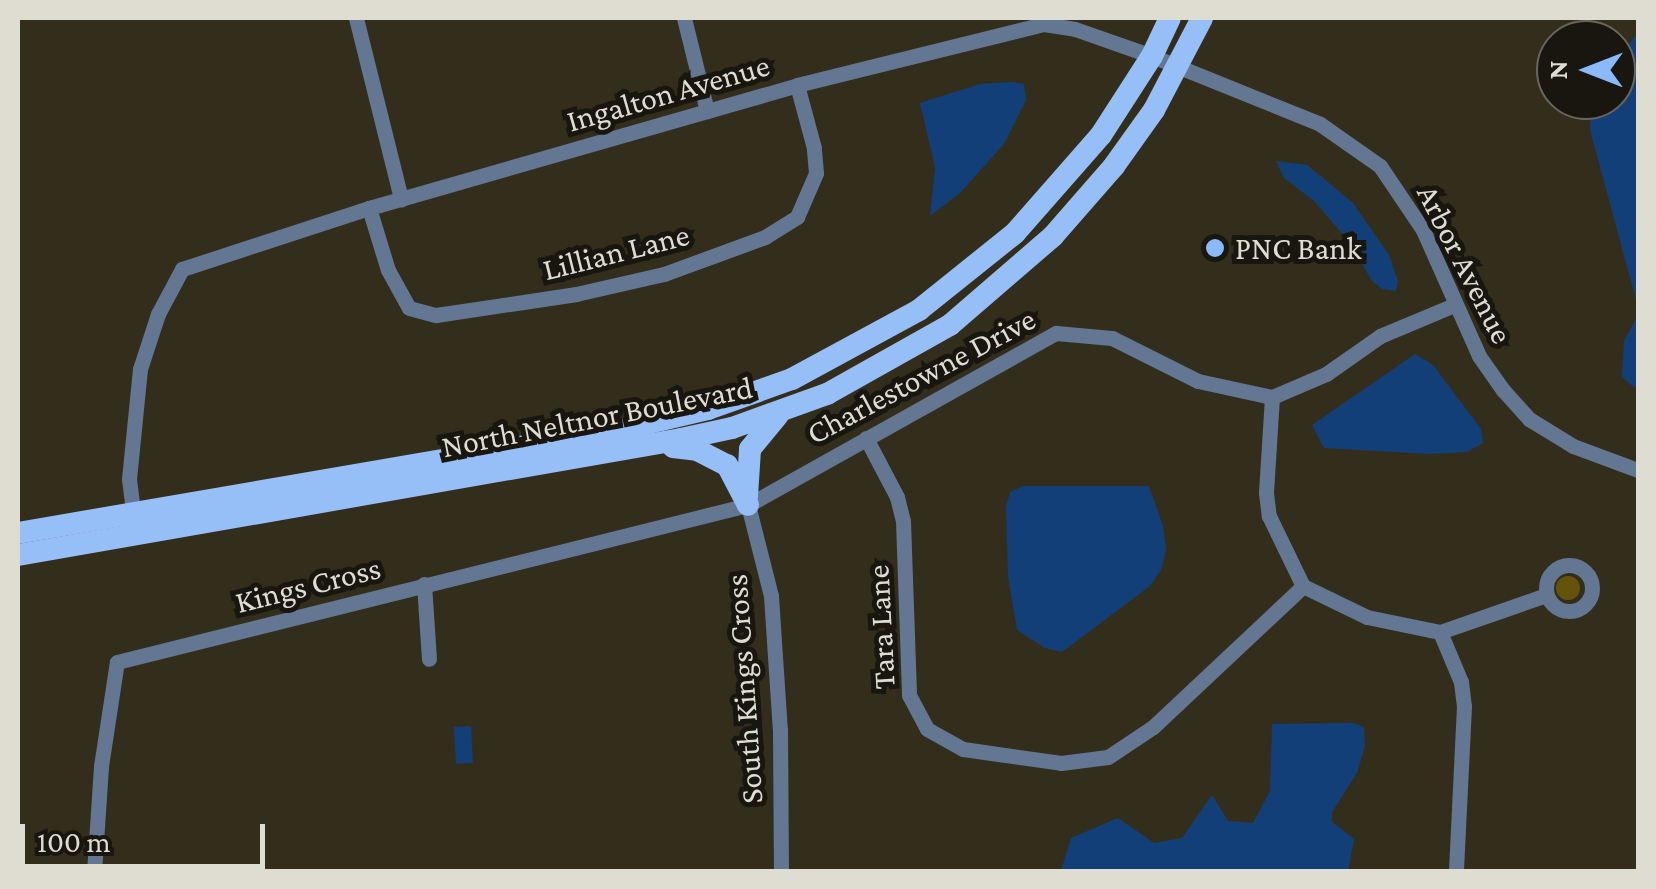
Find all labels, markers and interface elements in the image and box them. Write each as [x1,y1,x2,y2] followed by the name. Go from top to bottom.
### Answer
[1536,20,1636,120] north arrow
[562,46,774,140] street label: Ingalton Avenue
[1542,60,1573,80] text: N
[1409,178,1521,350] street label: Arbor Avenue
[539,215,693,289] street label: Lillian Lane
[1235,229,1362,267] place label: PNC Bank
[1204,237,1226,259] marker: PNC Bank
[800,299,1042,453] street label: Charlestowne Drive
[438,368,756,466] street label: North Neltnor Boulevard
[231,548,385,622] street label: Kings Cross
[859,564,903,690] street label: Tara Lane
[717,573,771,805] street label: South Kings Cross
[25,804,270,866] scale bar
[37,825,111,858] text: 100 m

